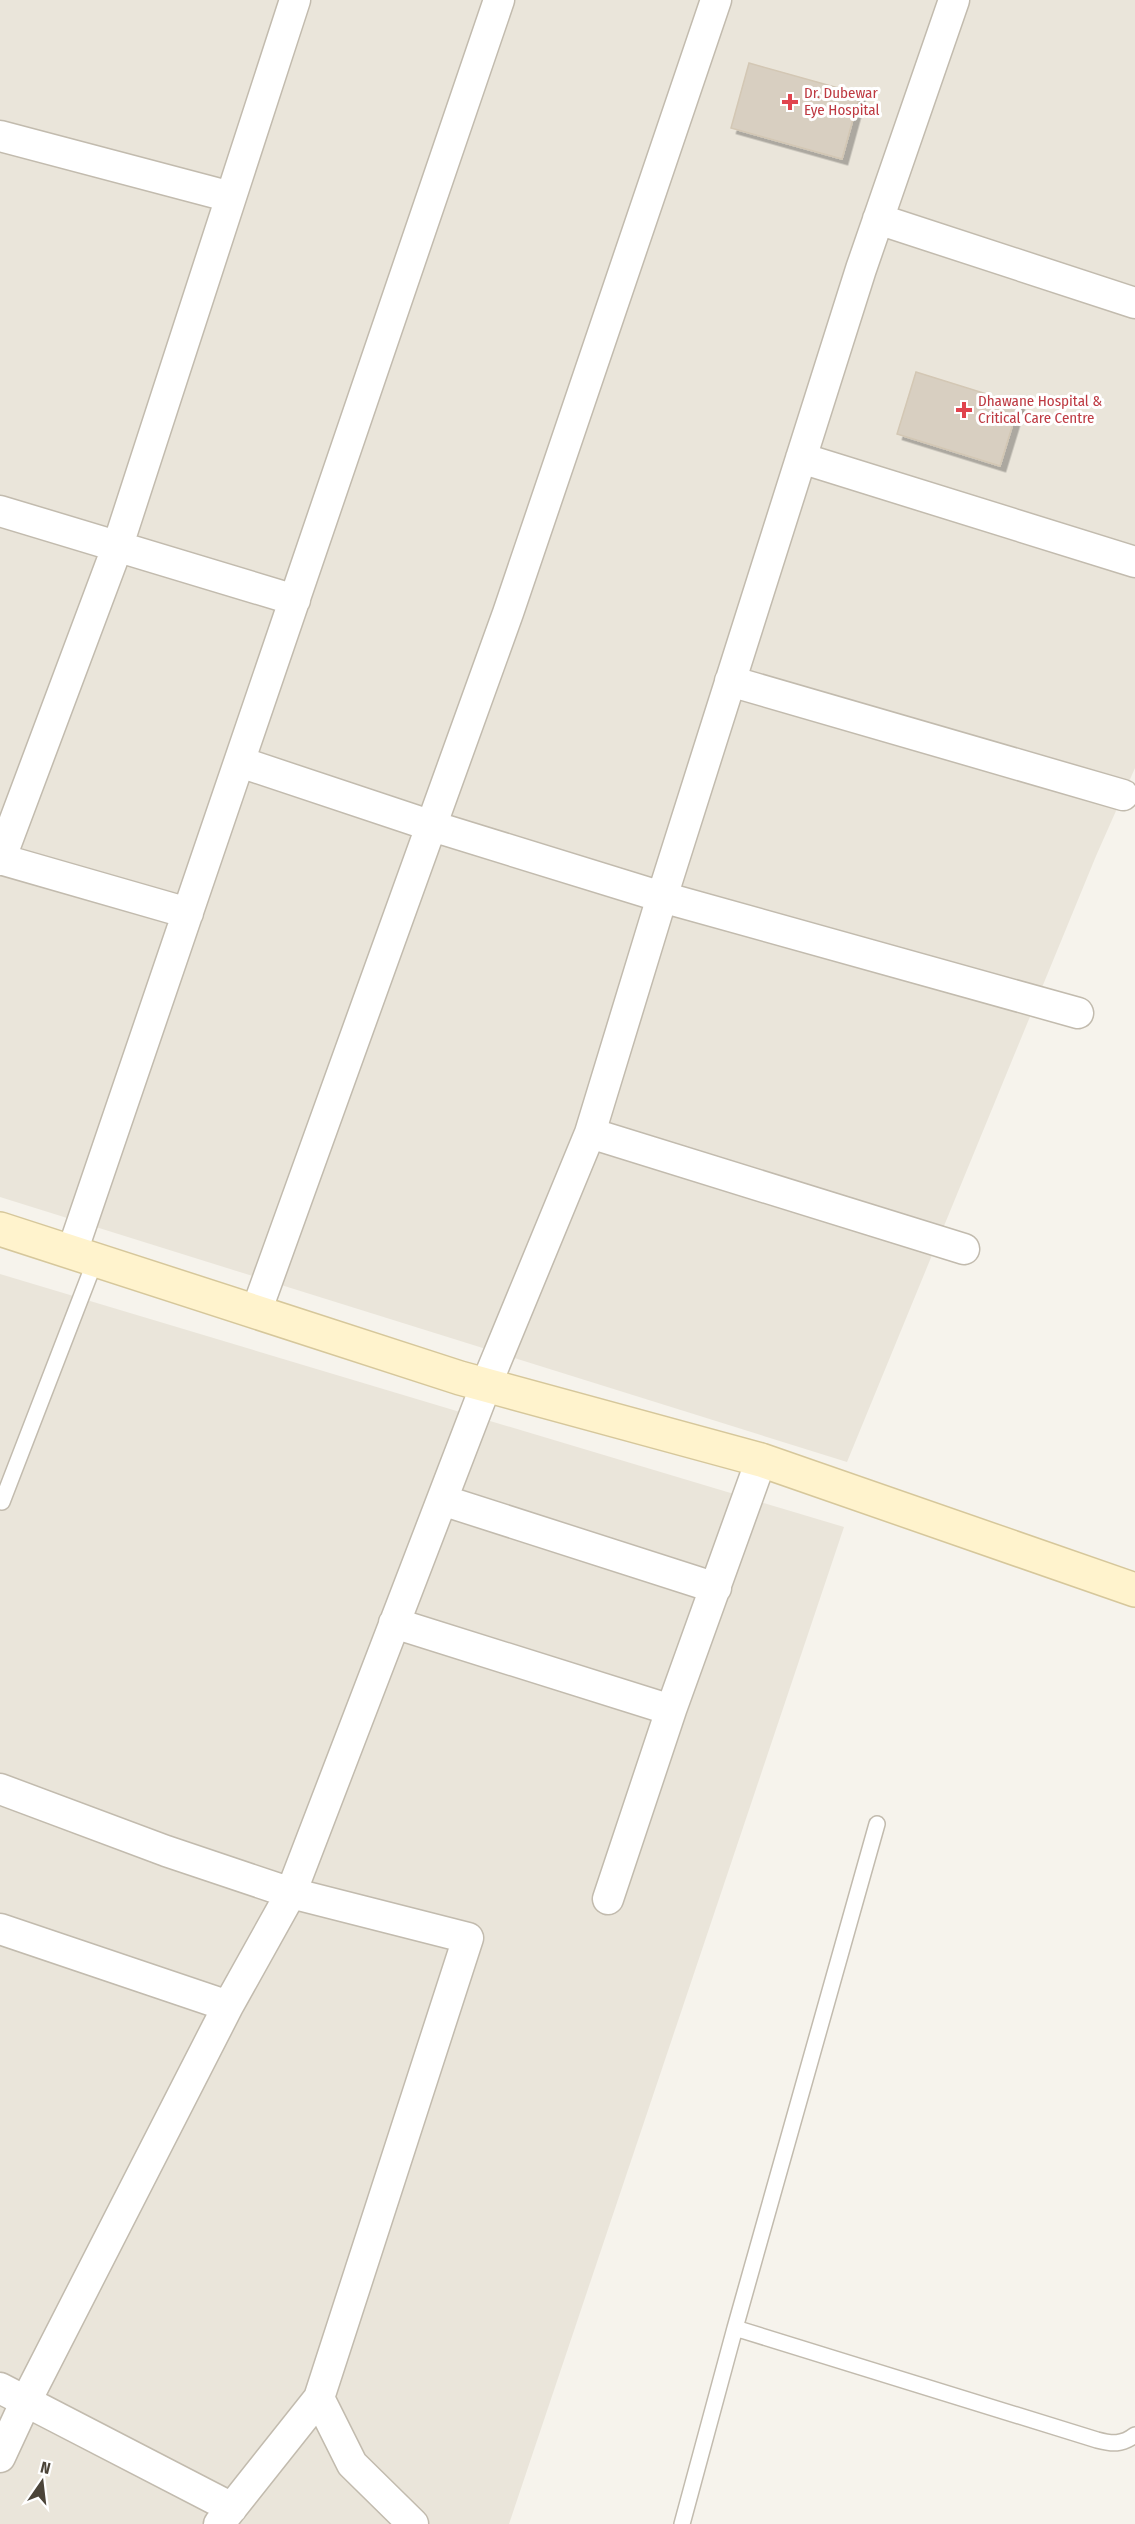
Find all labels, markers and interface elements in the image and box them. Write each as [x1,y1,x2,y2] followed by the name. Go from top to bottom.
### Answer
[804,84,879,119] place label: Dr. Dubewar Eye Hospital
[781,93,799,111] marker: Dr. Dubewar Eye Hospital
[978,392,1102,427] place label: Dhawane Hospital & Critical Care Centre
[955,401,973,419] marker: Dhawane Hospital & Critical Care Centre
[12,2452,72,2512] north arrow
[39,2458,52,2478] text: N

